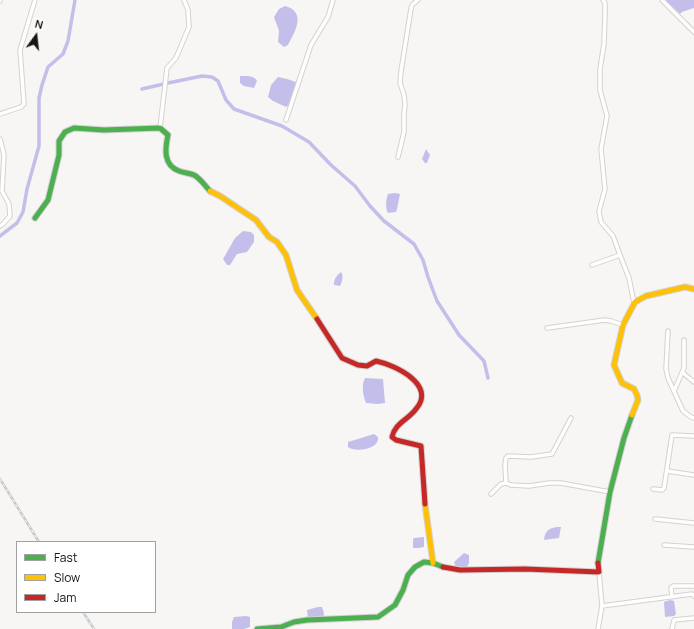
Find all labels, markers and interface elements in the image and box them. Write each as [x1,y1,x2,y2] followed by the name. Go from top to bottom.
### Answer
[16,16,56,56] north arrow
[33,16,45,32] text: N
[16,541,156,613] legend
[54,549,78,566] text: Fast
[54,569,80,586] text: Slow
[54,589,76,606] text: Jam

